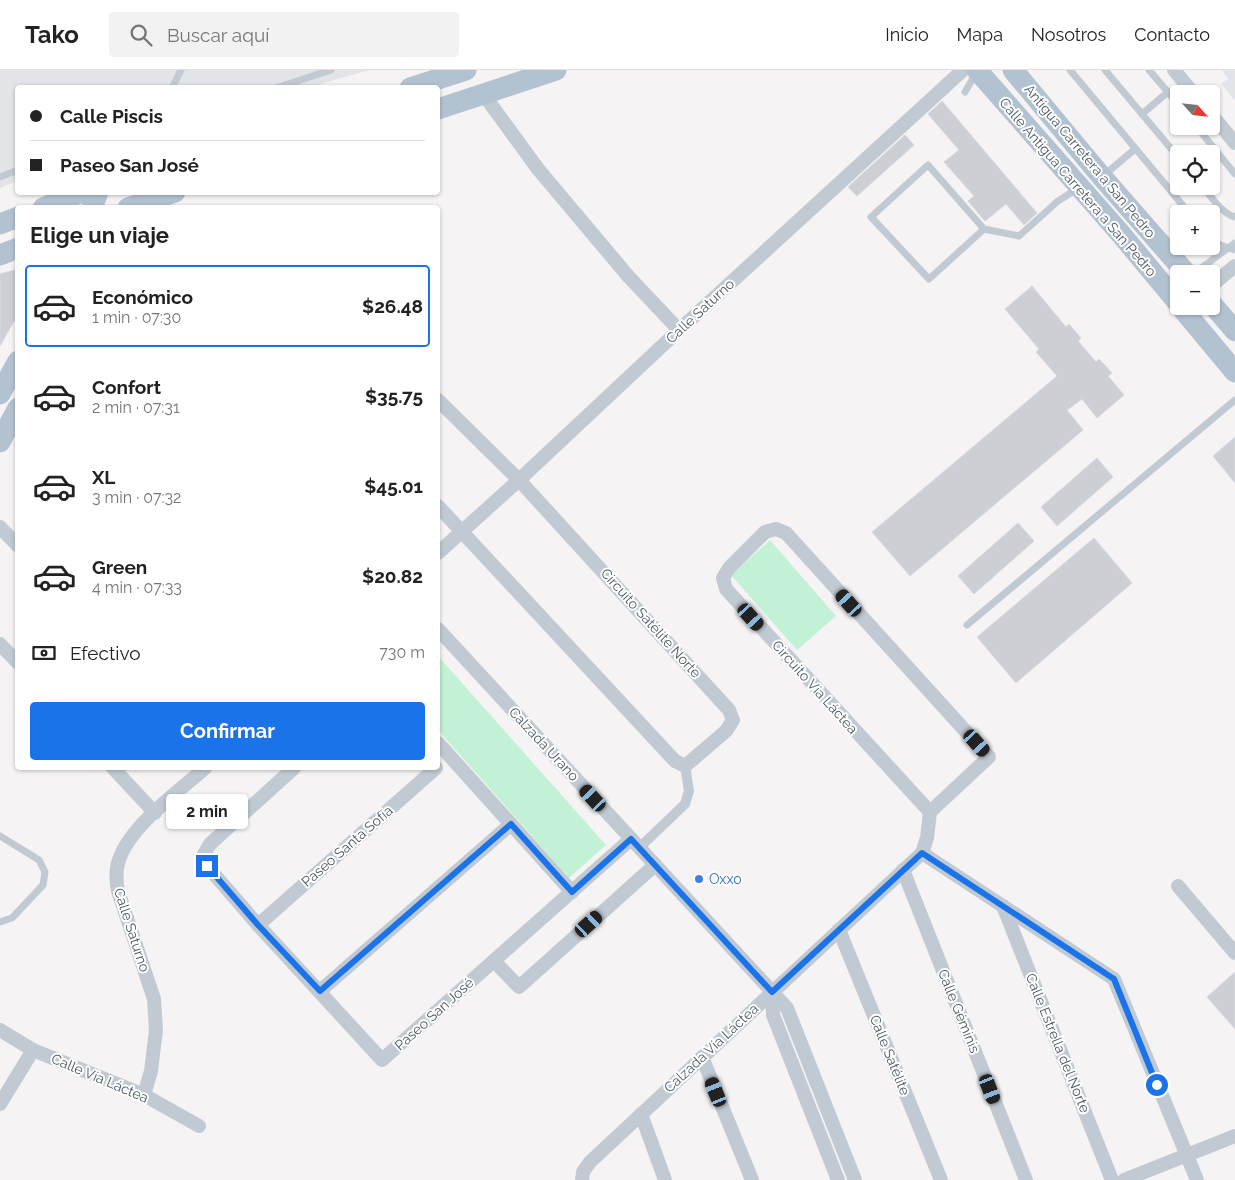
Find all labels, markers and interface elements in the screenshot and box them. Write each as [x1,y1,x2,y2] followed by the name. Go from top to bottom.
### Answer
[109,12,459,57] search box
[25,20,79,49] text: Tako
[127,21,155,49] icon: search
[167,24,269,46] text: Buscar aquí
[885,24,929,45] text: Inicio
[957,24,1003,45] text: Mapa
[1031,24,1106,45] text: Nosotros
[1134,24,1210,45] text: Contacto
[1021,81,1159,241] street label: Antigua Carretera a San Pedro
[1170,85,1220,135] north arrow
[1170,85,1220,315] map controls
[996,95,1160,279] street label: Calle Antigua Carretera a San Pedro
[60,105,163,127] text: Calle Piscis
[1170,145,1220,195] button: locate
[60,154,199,176] text: Paseo San José
[1170,205,1220,255] button: +
[30,222,169,248] text: Elige un viaje
[1170,265,1220,315] button: −
[663,275,737,347] street label: Calle Saturno
[32,284,77,329] icon: car
[92,286,193,308] text: Económico
[362,295,423,317] text: $26.48
[92,308,181,327] text: 1 min · 07:30
[32,374,77,419] icon: car
[92,376,161,398] text: Confort
[365,385,423,407] text: $35.75
[92,398,180,417] text: 2 min · 07:31
[32,464,77,509] icon: car
[92,466,115,488] text: XL
[364,475,423,497] text: $45.01
[92,488,181,507] text: 3 min · 07:32
[32,554,77,599] icon: car
[92,556,147,578] text: Green
[362,565,423,587] text: $20.82
[598,565,704,681] street label: Circuito Satélite Norte
[92,578,182,597] text: 4 min · 07:33
[833,587,864,619] car
[735,601,766,633] car
[769,637,861,737] street label: Circuito Vía Láctea
[30,639,58,667] icon: cash
[70,642,141,664] text: Efectivo
[379,643,425,662] text: 730 m
[30,702,425,760] button: Confirmar
[506,704,582,784] street label: Calzada Urano
[961,727,992,759] car
[577,782,608,814] car
[166,794,248,828] callout: 2 min
[186,802,228,821] text: 2 min
[298,802,396,890] street label: Paseo Santa Sofía
[196,855,218,877] route end
[709,871,742,887] place label: Oxxo
[693,873,705,885] marker: Oxxo
[111,886,153,974] street label: Calle Saturno
[572,908,605,940] car
[935,967,983,1055] street label: Calle Géminis
[1023,971,1093,1115] street label: Calle Estrella del Norte
[391,974,477,1054] street label: Paseo San José
[661,1000,761,1096] street label: Calzada Vía Láctea
[867,1013,913,1097] street label: Calle Satélite
[49,1050,151,1106] street label: Calle Vía Láctea
[977,1072,1002,1106] car
[1146,1074,1168,1096] route start
[703,1075,728,1109] car

